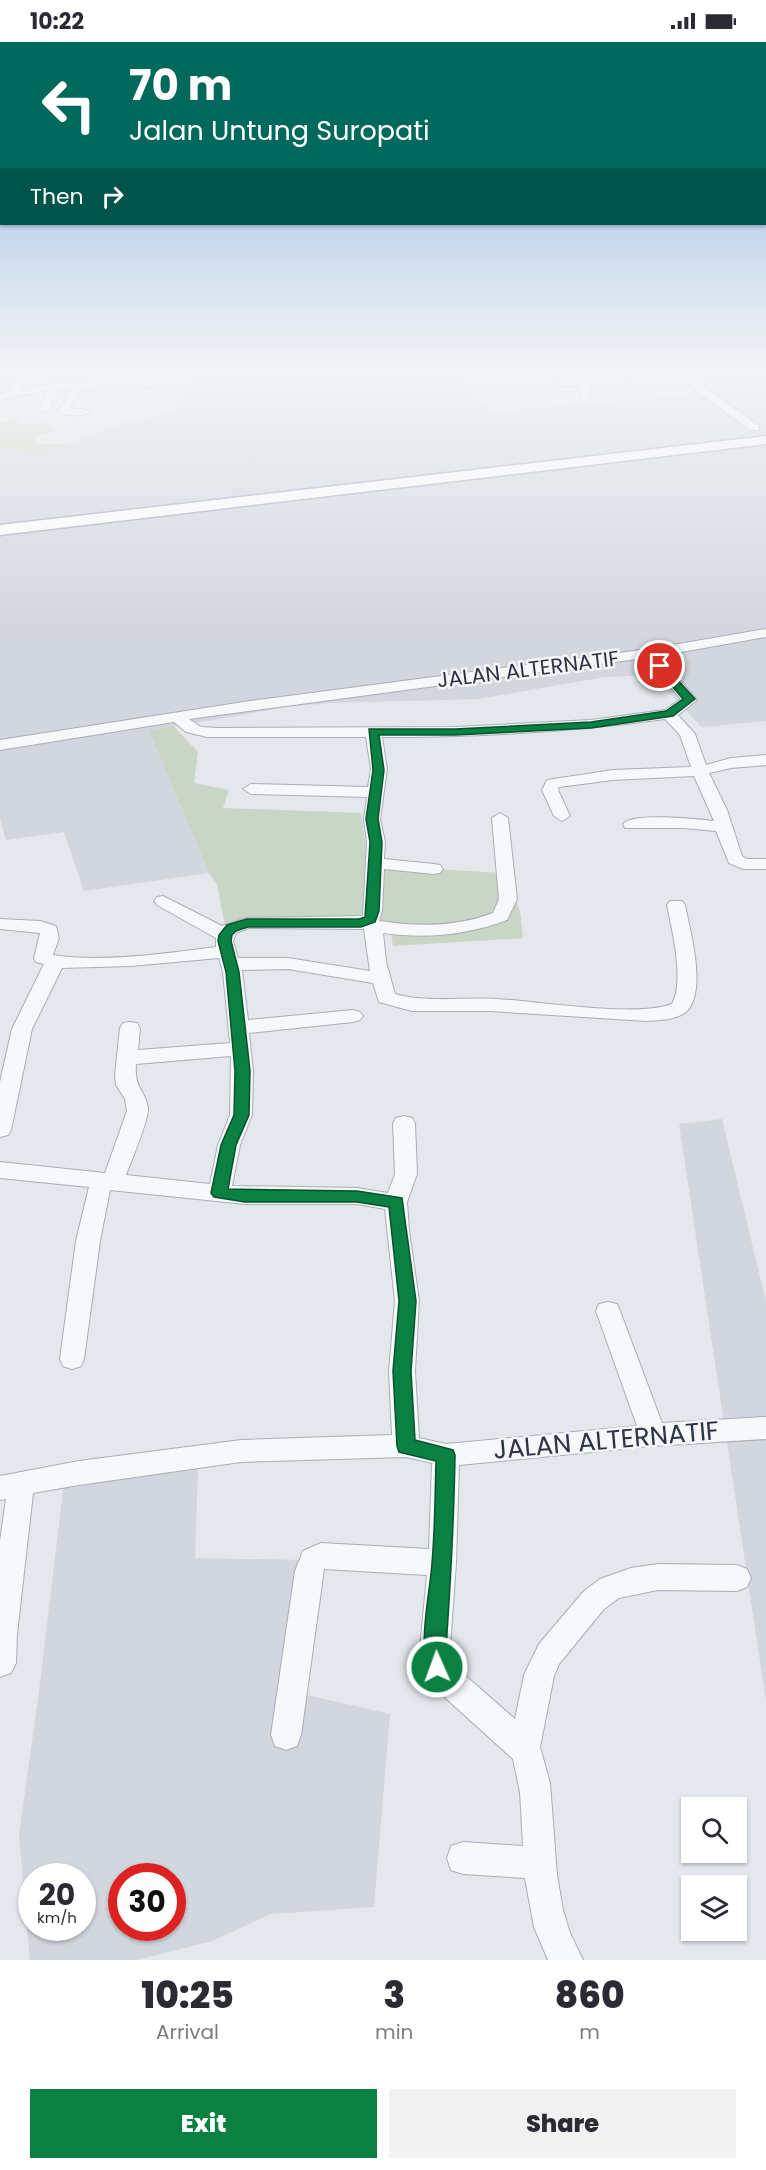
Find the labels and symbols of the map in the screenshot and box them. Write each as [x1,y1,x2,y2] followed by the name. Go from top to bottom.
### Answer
[634,640,685,691] pin
[435,643,621,695] street label: JALAN ALTERNATIF
[492,1412,720,1468] street label: JALAN ALTERNATIF
[405,1635,469,1699] position arrow
[108,1863,186,1941] speed limit sign: 30

